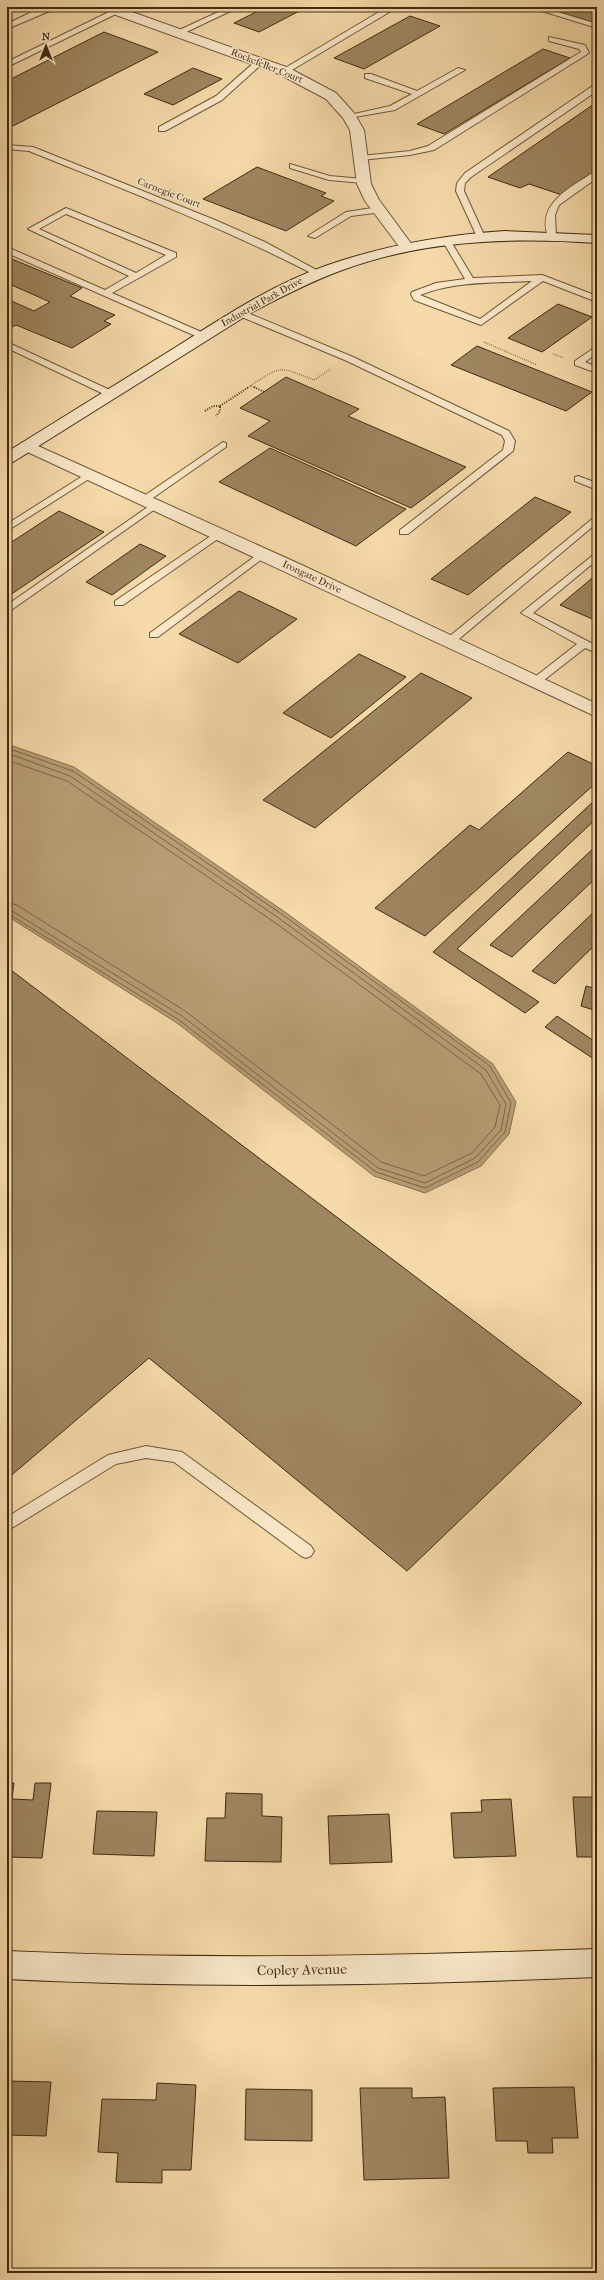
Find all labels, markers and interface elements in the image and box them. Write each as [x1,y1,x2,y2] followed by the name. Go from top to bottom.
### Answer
[26,26,66,66] north arrow
[42,30,51,43] text: N
[229,46,305,86] street label: Rockefeller Court
[136,175,203,211] street label: Carnegie Court
[219,275,305,329] street label: Industrial Park Drive
[280,558,344,596] street label: Irongate Drive
[257,1961,347,1979] street label: Copley Avenue

